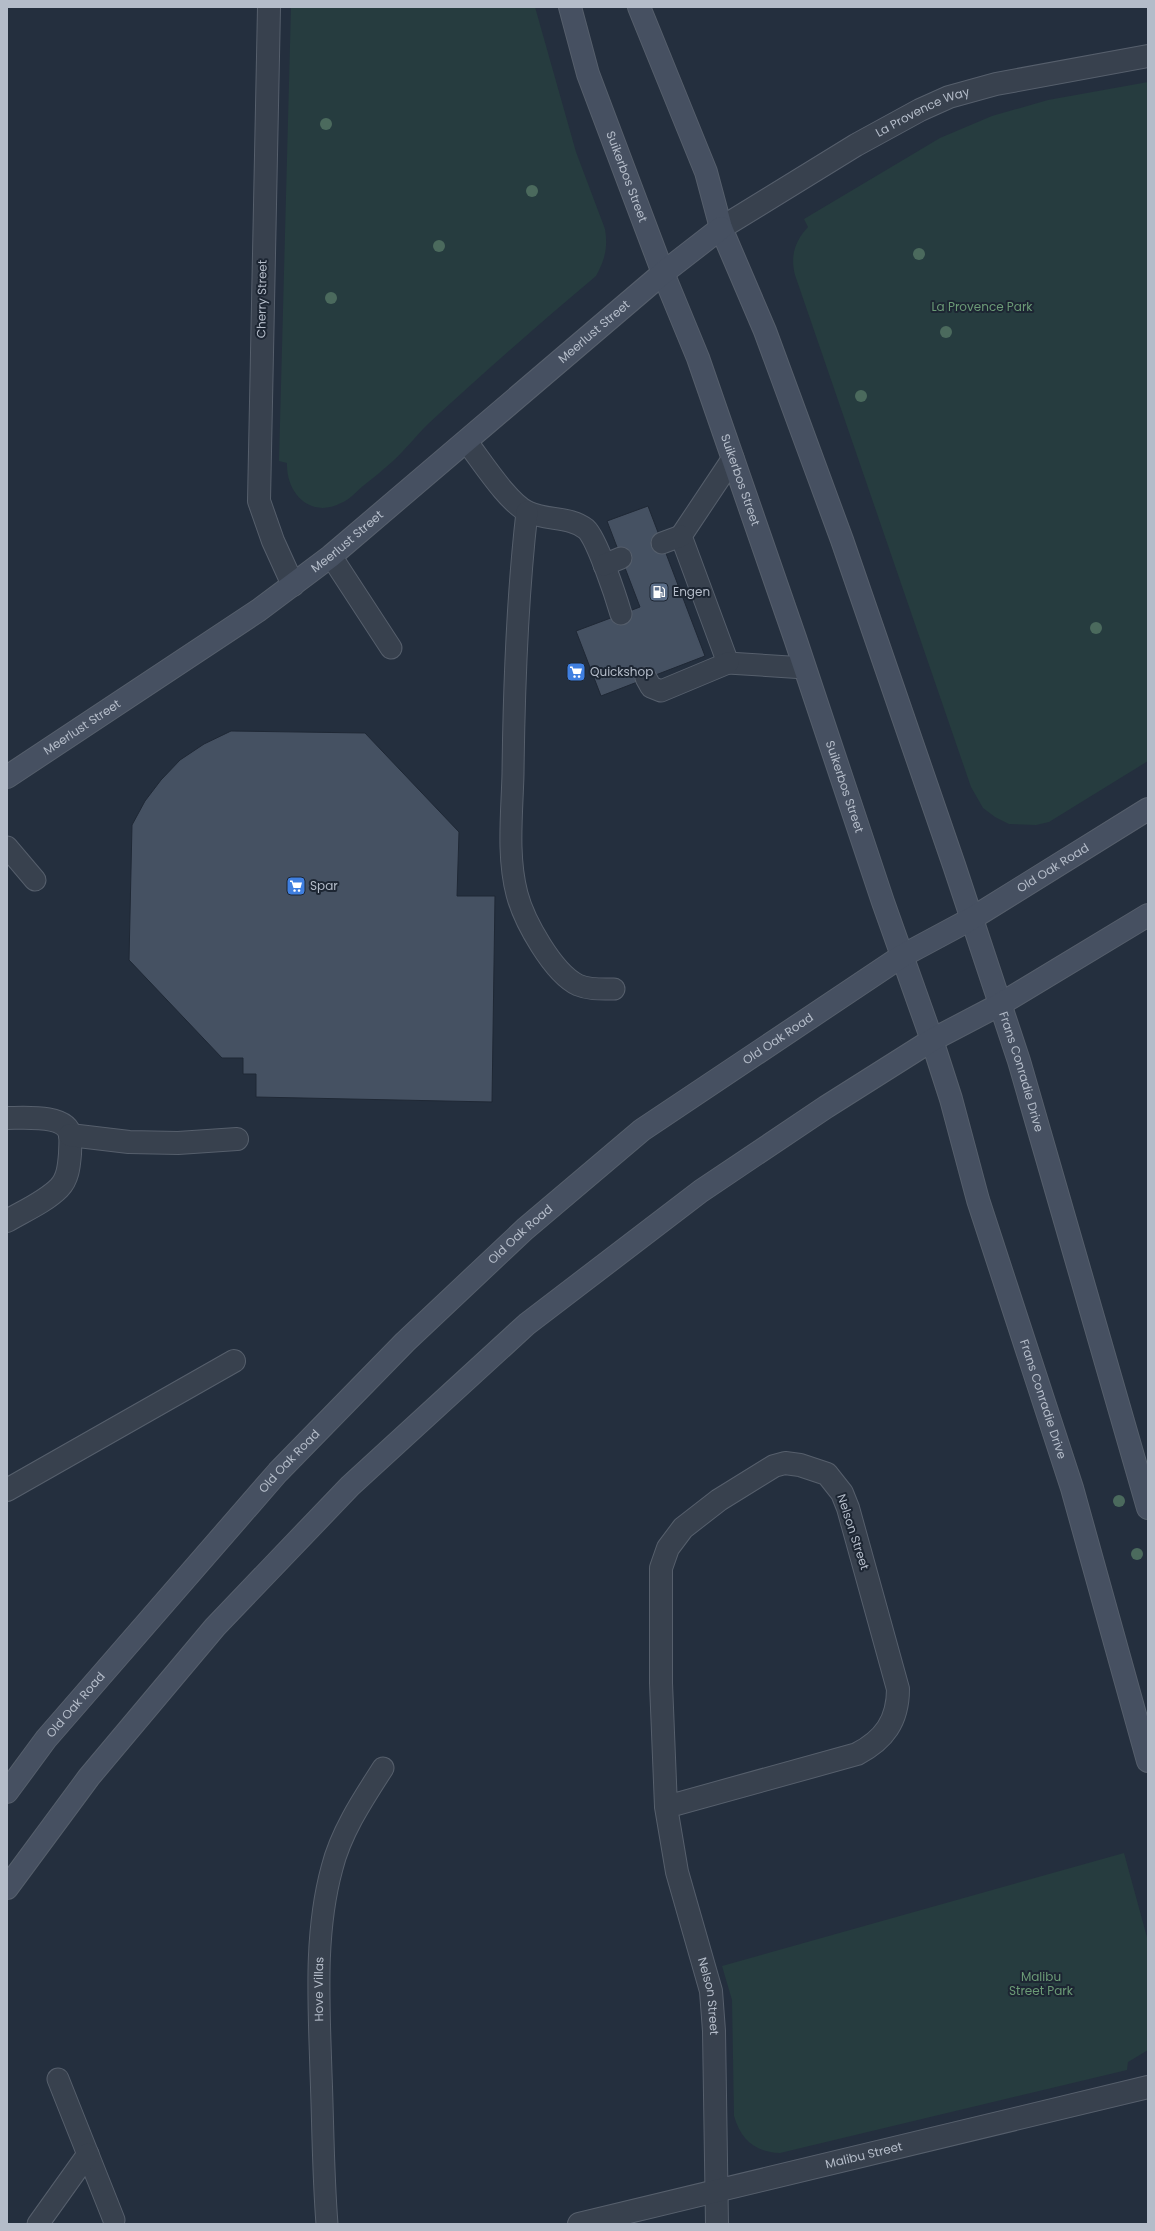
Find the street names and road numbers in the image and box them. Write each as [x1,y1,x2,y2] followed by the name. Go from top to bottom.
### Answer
[872,83,971,141] street label: La Provence Way
[602,128,652,224] street label: Suikerbos Street
[252,260,271,338] street label: Cherry Street
[554,296,633,367] street label: Meerlust Street
[717,431,765,528] street label: Suikerbos Street
[307,506,387,576] street label: Meerlust Street
[40,695,124,759] street label: Meerlust Street
[822,738,868,835] street label: Suikerbos Street
[1013,839,1092,896] street label: Old Oak Road
[739,1009,817,1068] street label: Old Oak Road
[995,1009,1048,1134] street label: Frans Conradie Drive
[484,1200,556,1268] street label: Old Oak Road
[1016,1337,1071,1461] street label: Frans Conradie Drive
[254,1425,323,1496] street label: Old Oak Road
[833,1492,874,1572] street label: Nelson Street
[42,1668,109,1741] street label: Old Oak Road
[694,1955,723,2035] street label: Nelson Street
[310,1956,327,2022] street label: Hove Villas
[824,2137,904,2172] street label: Malibu Street

